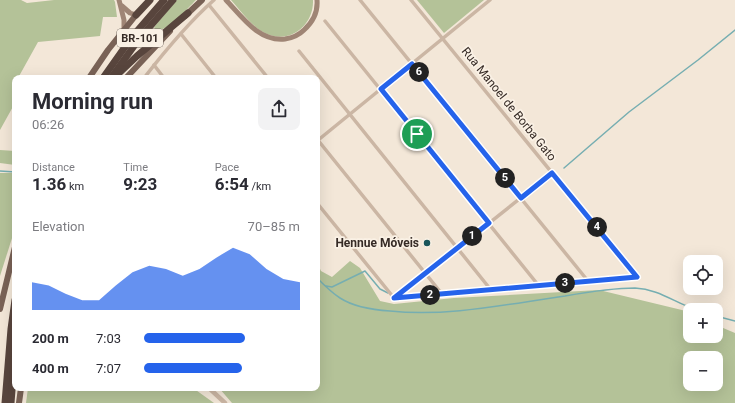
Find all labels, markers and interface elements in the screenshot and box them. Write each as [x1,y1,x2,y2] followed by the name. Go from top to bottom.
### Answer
[117,29,163,47] road number: BR-101
[459,44,559,164] street label: Rua Manoel de Borba Gato
[409,62,429,82] pin: 6
[416,65,422,78] text: 6
[258,88,300,130] button: share
[32,89,153,114] text: Morning run
[32,117,64,132] text: 06:26
[400,117,434,151] pin
[406,123,428,145] icon: arrive
[32,161,75,174] text: Distance
[123,161,148,174] text: Time
[215,161,239,174] text: Pace
[495,168,515,188] pin: 5
[502,171,508,184] text: 5
[32,174,66,194] text: 1.36
[123,174,157,194] text: 9:23
[215,174,249,194] text: 6:54
[66,180,84,193] text: km
[249,180,271,193] text: /km
[587,217,607,237] pin: 4
[32,219,85,234] text: Elevation
[248,219,300,234] text: 70–85 m
[594,220,600,233] text: 4
[462,226,482,246] pin: 1
[469,229,475,242] text: 1
[335,236,419,250] place label: Hennue Móveis
[422,238,432,248] marker: Hennue Móveis
[683,255,723,391] map controls
[683,255,723,295] button: locate
[555,273,575,293] pin: 3
[562,276,568,289] text: 3
[420,285,440,305] pin: 2
[427,288,433,301] text: 2
[683,303,723,343] button: +
[32,331,69,346] text: 200 m
[96,331,121,346] text: 7:03
[683,351,723,391] button: −
[32,361,69,376] text: 400 m
[96,361,121,376] text: 7:07

